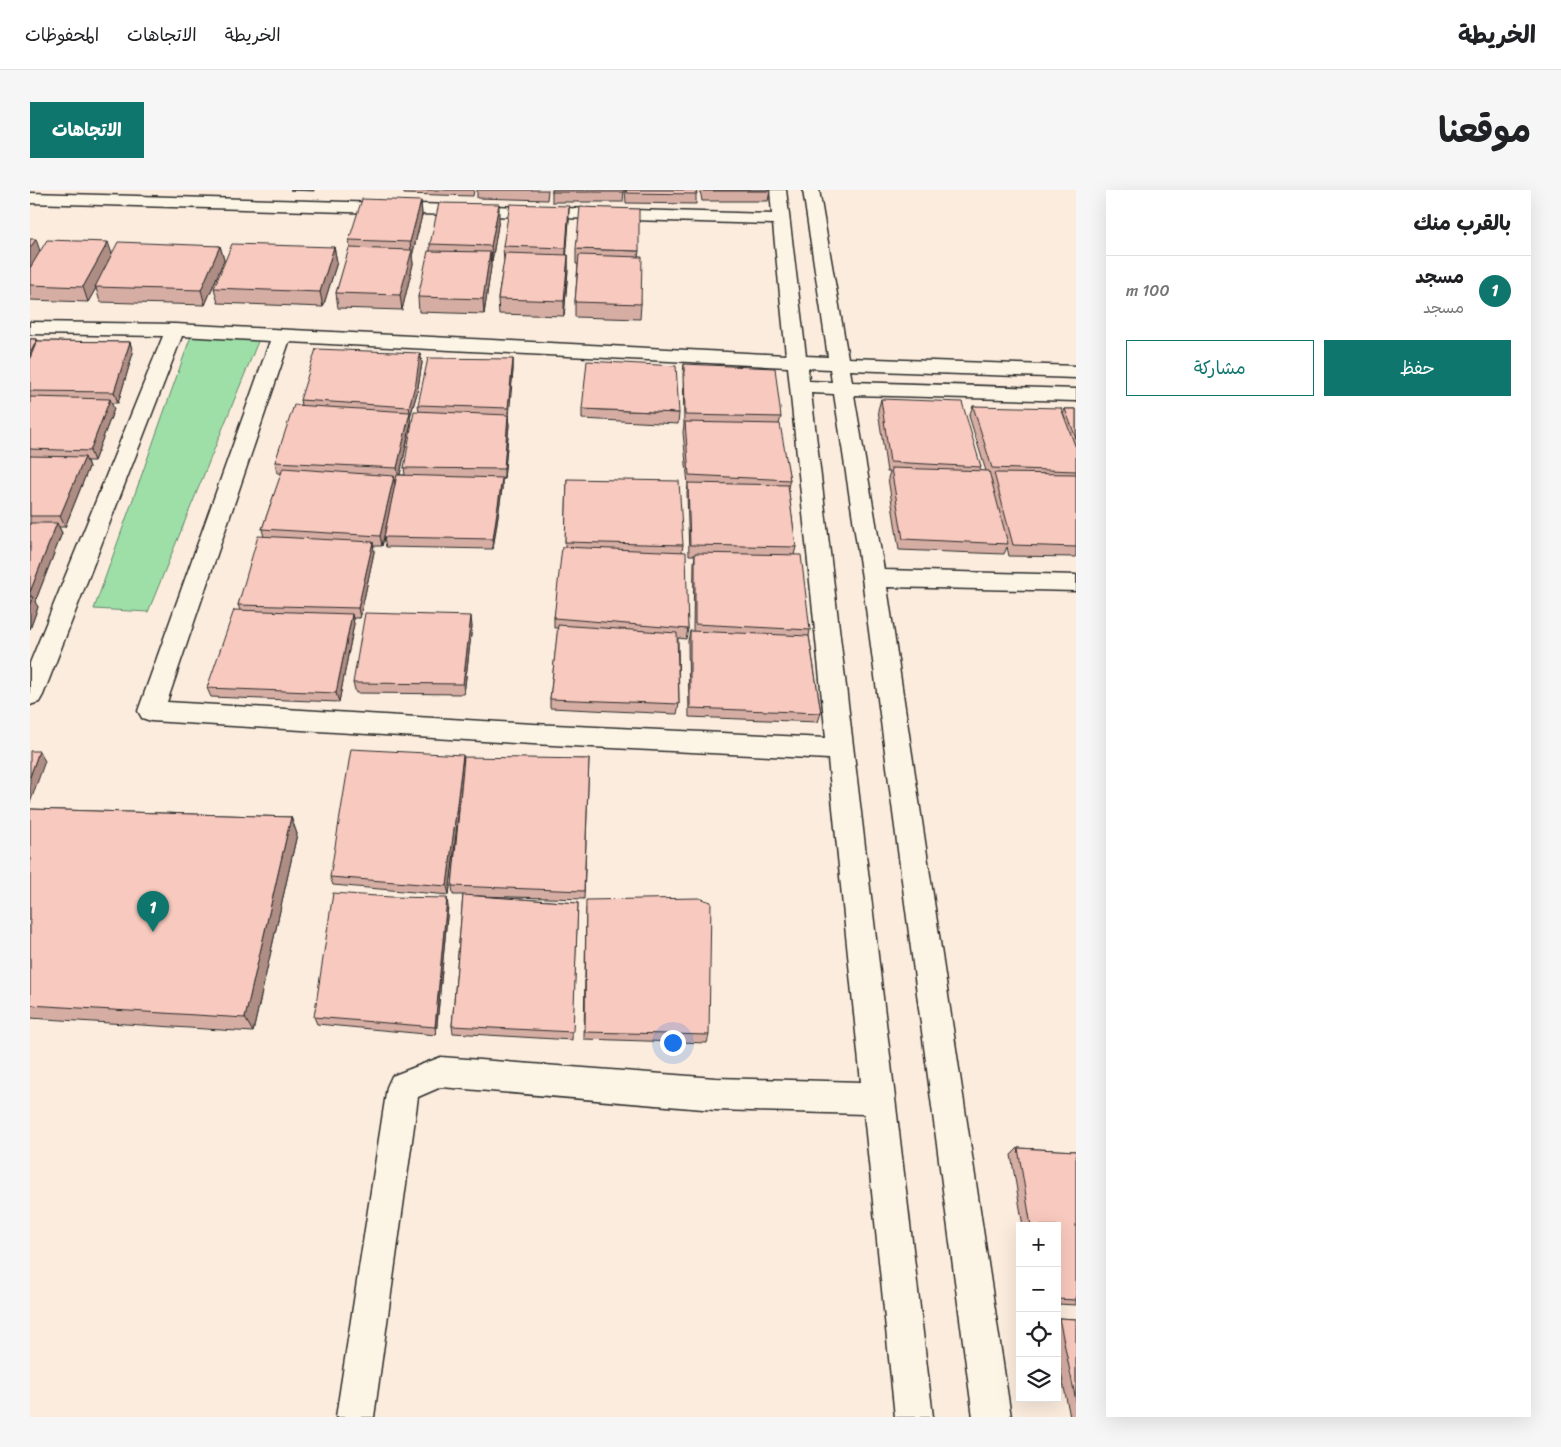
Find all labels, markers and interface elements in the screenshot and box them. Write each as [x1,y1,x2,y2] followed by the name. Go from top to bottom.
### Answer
[1458,14,1536,56] text: الخريطة
[25,19,99,51] text: المحفوظات
[127,19,197,51] text: الاتجاهات
[225,19,281,51] text: الخريطة
[1438,99,1531,161] text: موقعنا
[30,102,144,158] button: الاتجاهات
[1413,204,1511,242] text: بالقرب منك
[1415,260,1464,293] text: مسجد
[1126,276,1170,305] text: 100 m
[1492,276,1498,305] text: 1
[1423,293,1464,322] text: مسجد
[1126,340,1314,396] button: مشاركة
[1324,340,1511,396] button: حفظ
[137,891,169,932] pin: 1
[660,1030,686,1056] your location
[1016,1222,1061,1402] map controls
[1016,1222,1061,1267] button: +
[1016,1267,1061,1312] button: −
[1016,1312,1061,1357] button: locate
[1016,1357,1061,1402] button: layers

